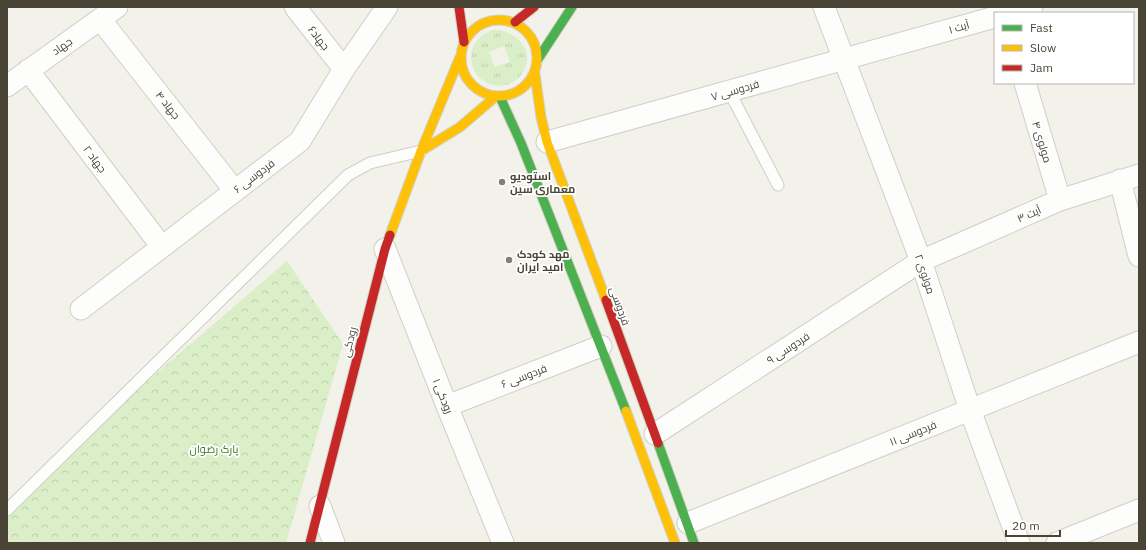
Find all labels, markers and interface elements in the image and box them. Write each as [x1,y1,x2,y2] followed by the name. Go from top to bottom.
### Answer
[994,12,1134,84] legend
[947,17,971,37] street label: آیت ۱
[1030,20,1053,35] text: Fast
[305,23,333,53] street label: جهاد۶
[49,34,75,58] street label: جهاد
[1030,40,1056,55] text: Slow
[1030,60,1053,75] text: Jam
[709,76,761,104] street label: فردوسی ۷
[153,88,183,122] street label: جهاد ۴
[1029,120,1055,164] street label: مولوی ۴
[80,143,110,175] street label: جهاد ۲
[231,156,277,196] street label: فردوسی ۶
[510,169,575,196] place label: استودیو معماری سین
[497,177,507,187] marker: استودیو معماری سین
[1015,203,1043,225] street label: آیت ۳
[517,247,570,274] place label: مهد کودک امید ایران
[912,252,938,296] street label: مولوی ۲
[504,255,514,265] marker: مهد کودک امید ایران
[607,285,633,327] street label: فردوسی
[338,325,360,359] street label: رودکی
[764,329,812,367] street label: فردوسی ۹
[499,361,549,391] street label: فردوسی ۶
[430,376,456,416] street label: رودکی ۱
[887,417,939,449] street label: فردوسی ۱۱
[190,442,238,456] park label: پارک رضوان
[1006,512,1060,538] scale bar
[1012,518,1040,533] text: 20 m

